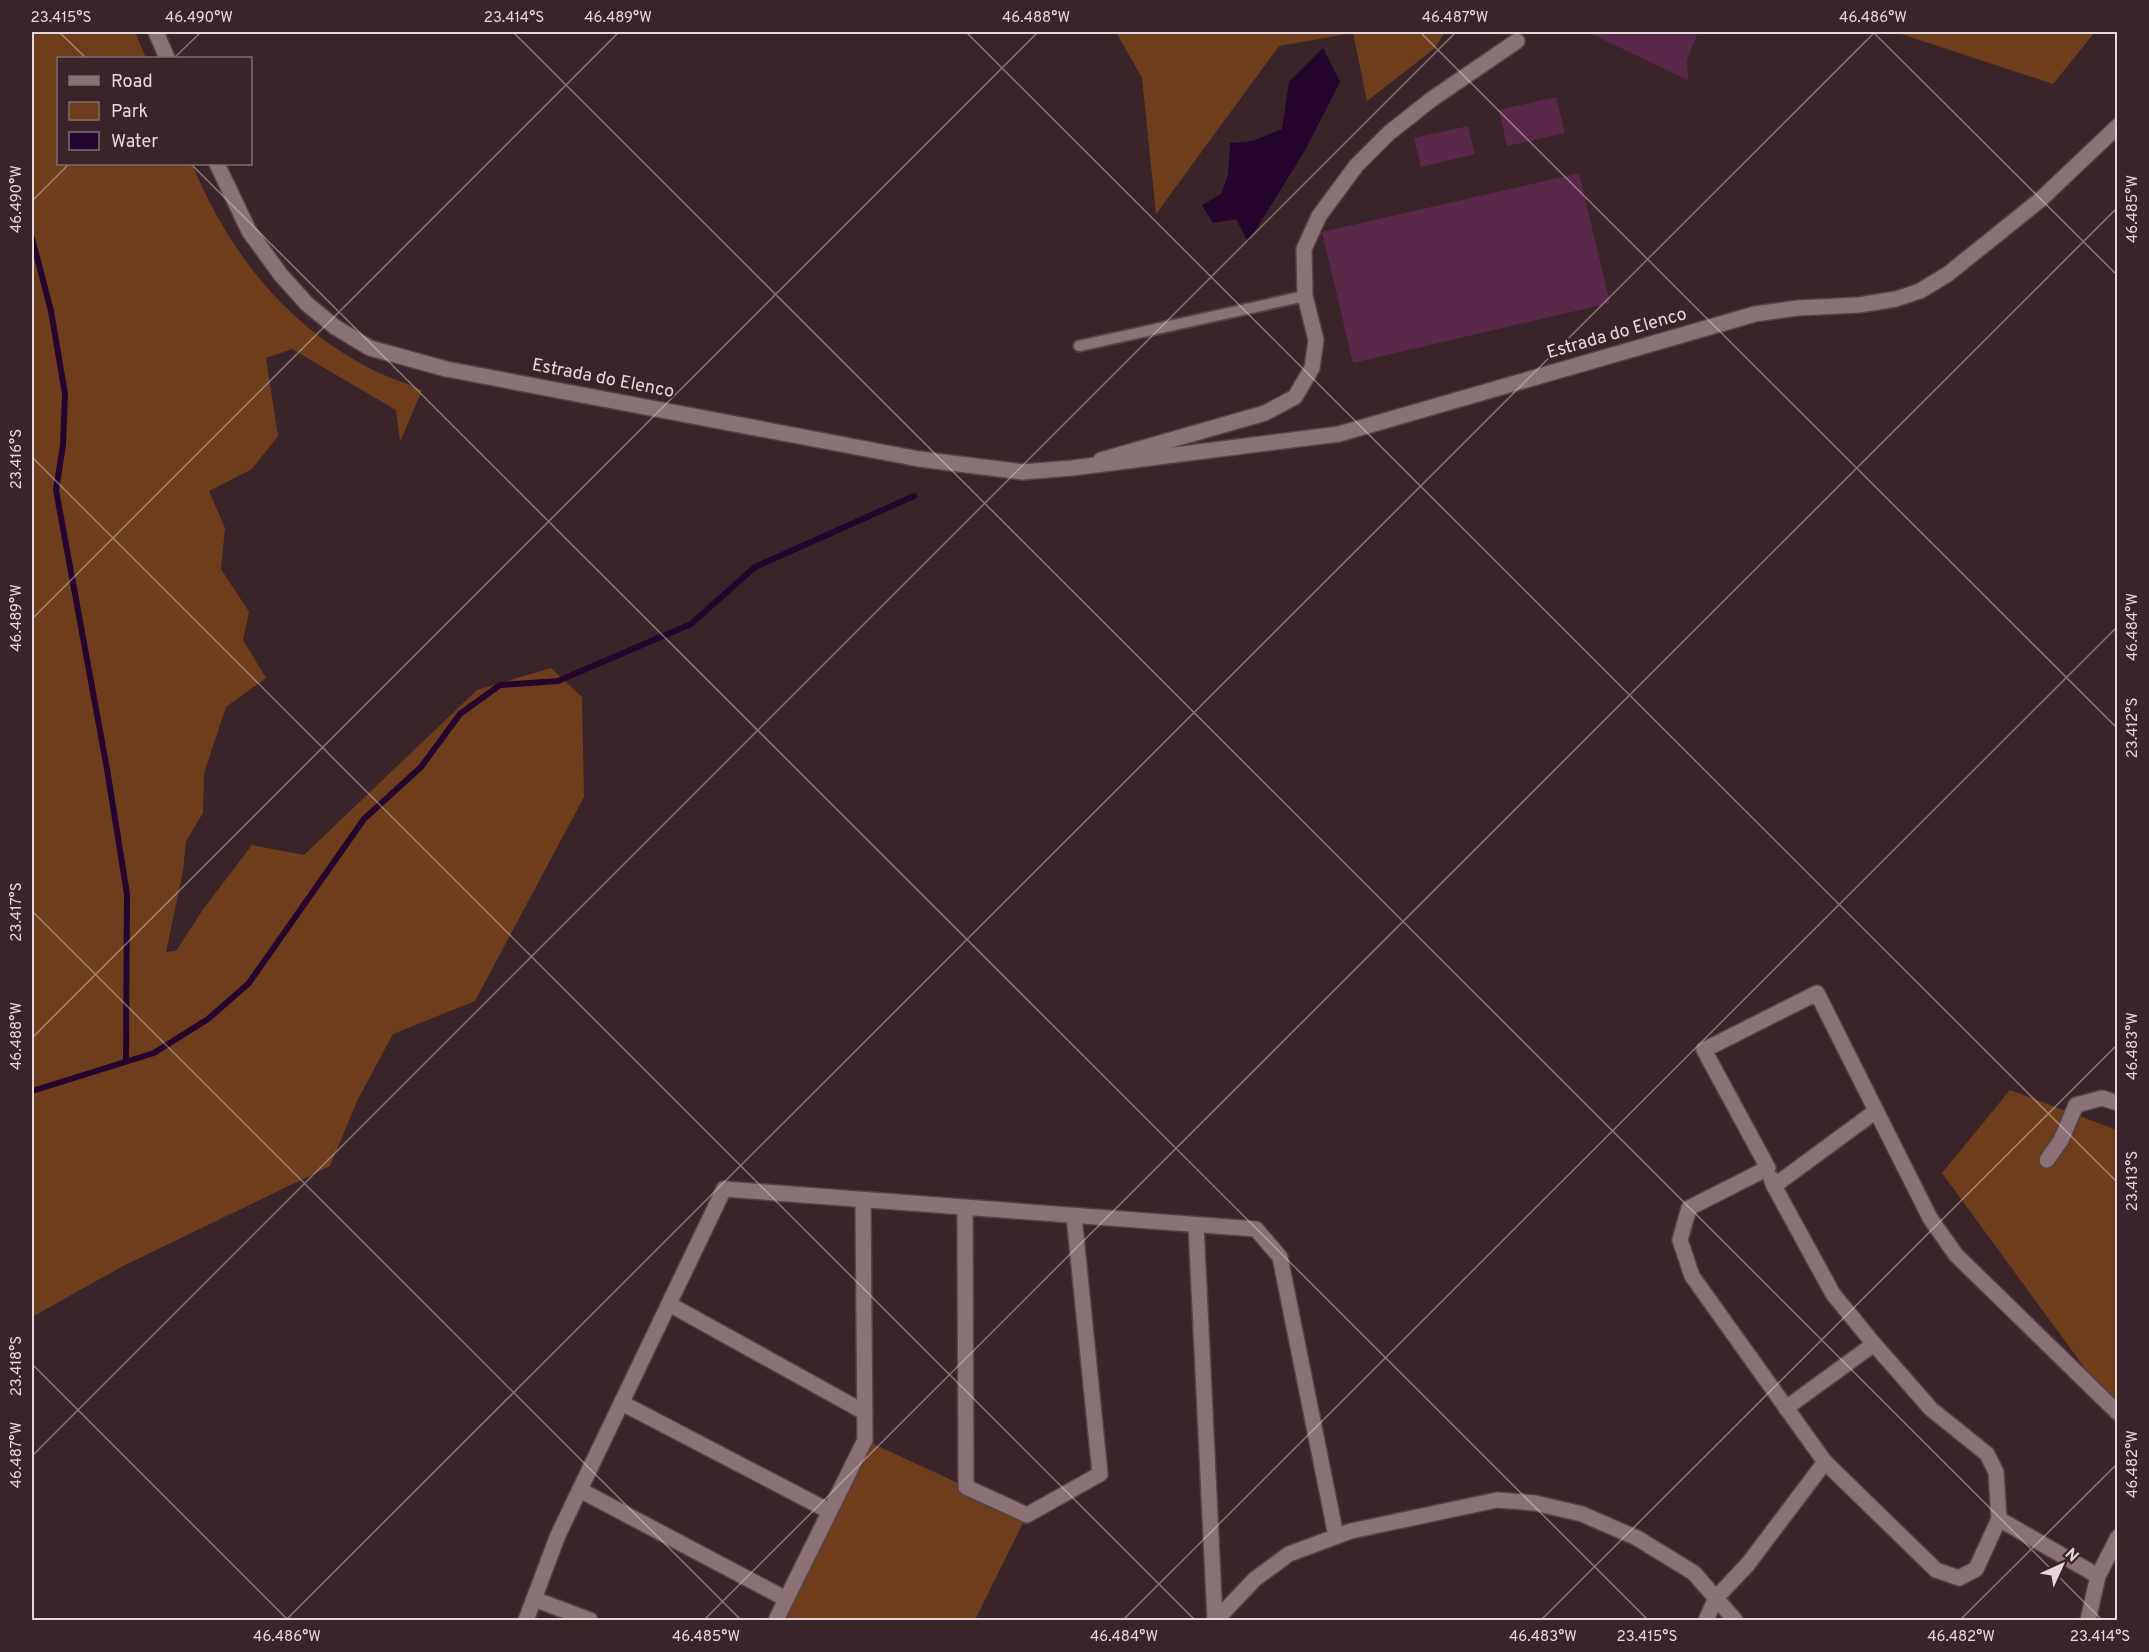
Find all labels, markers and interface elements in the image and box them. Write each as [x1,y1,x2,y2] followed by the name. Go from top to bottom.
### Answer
[31,9,91,28] text: 23.415°S
[165,9,233,28] text: 46.490°W
[484,9,544,28] text: 23.414°S
[584,9,652,28] text: 46.489°W
[1002,9,1070,28] text: 46.488°W
[1422,9,1488,28] text: 46.487°W
[1839,9,1907,28] text: 46.486°W
[57,57,252,165] legend
[111,71,153,94] text: Road
[111,101,148,124] text: Park
[111,131,158,154] text: Water
[8,165,27,233] text: 46.490°W
[2124,175,2143,243] text: 46.485°W
[1544,303,1690,365] street label: Estrada do Elenco
[530,354,676,404] street label: Estrada do Elenco
[8,429,27,489] text: 23.416°S
[8,584,27,652] text: 46.489°W
[2124,593,2143,661] text: 46.484°W
[2124,698,2143,758] text: 23.412°S
[8,882,27,942] text: 23.417°S
[8,1002,27,1070] text: 46.488°W
[2124,1012,2143,1080] text: 46.483°W
[2124,1151,2143,1211] text: 23.413°S
[8,1336,27,1396] text: 23.418°S
[8,1422,27,1488] text: 46.487°W
[2124,1430,2143,1498] text: 46.482°W
[2032,1535,2092,1595] north arrow
[2060,1545,2082,1567] text: N
[253,1628,321,1647] text: 46.486°W
[672,1628,740,1647] text: 46.485°W
[1090,1628,1158,1647] text: 46.484°W
[1509,1628,1577,1647] text: 46.483°W
[1617,1628,1677,1647] text: 23.415°S
[1927,1628,1995,1647] text: 46.482°W
[2070,1628,2130,1647] text: 23.414°S

